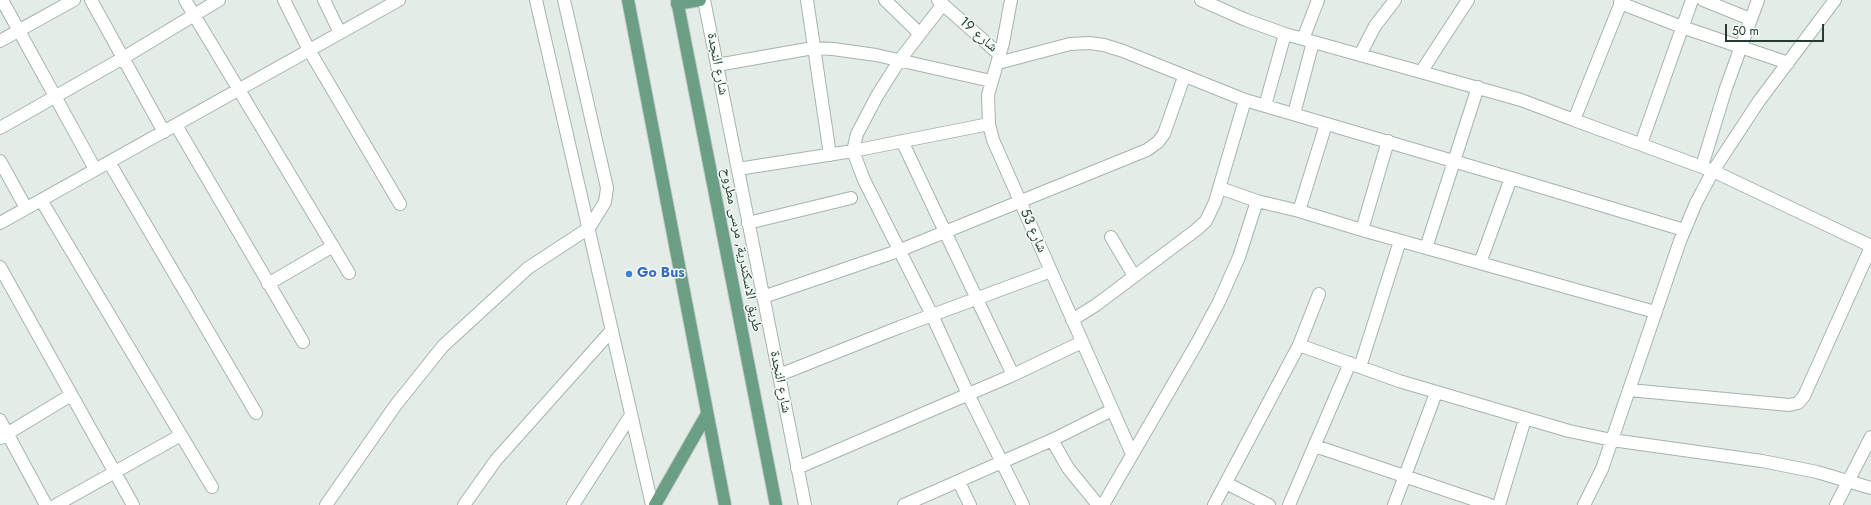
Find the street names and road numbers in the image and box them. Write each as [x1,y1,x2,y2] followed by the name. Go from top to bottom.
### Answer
[955,14,1001,56] street label: شارع 19
[703,32,731,96] street label: شارع النجدة
[717,167,765,333] street label: طريق الاسكندرية, مرسى مطروح
[1016,206,1050,256] street label: شارع 53
[766,350,794,414] street label: شارع النجدة

